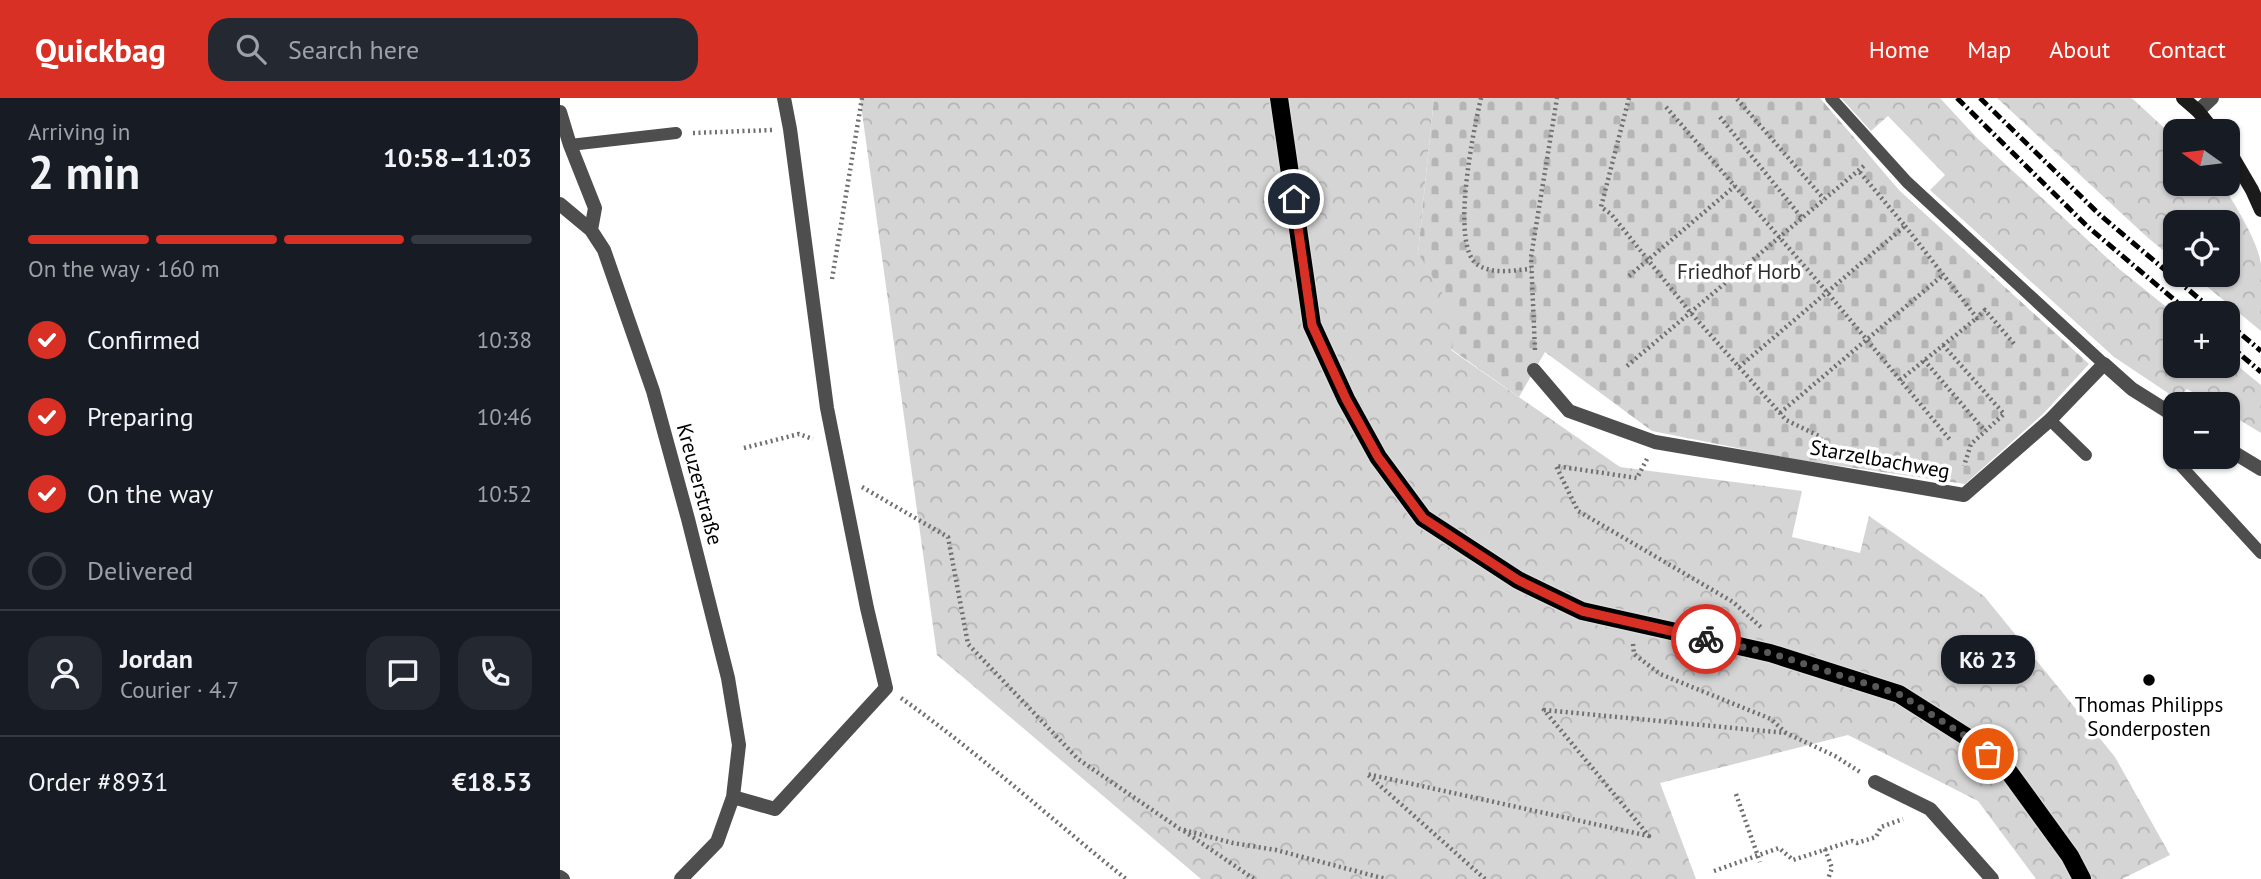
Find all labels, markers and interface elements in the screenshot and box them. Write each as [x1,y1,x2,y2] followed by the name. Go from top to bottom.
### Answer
[208,18,698,81] search box
[35,28,166,71] text: Quickbag
[232,30,270,68] icon: search
[288,33,419,66] text: Search here
[1869,34,1929,65] text: Home
[1967,34,2011,65] text: Map
[2049,34,2110,65] text: About
[2148,34,2226,65] text: Contact
[28,117,130,146] text: Arriving in
[2163,119,2240,196] north arrow
[2163,119,2240,469] map controls
[383,141,532,174] text: 10:58–11:03
[28,142,140,202] text: 2 min
[1264,169,1324,229] pin
[1275,180,1313,218] icon: home
[2163,210,2240,287] button: locate
[28,254,220,283] text: On the way · 160 m
[1677,258,1801,285] park label: Friedhof Horb
[2163,301,2240,378] button: +
[28,321,66,359] icon: check
[87,323,200,356] text: Confirmed
[477,325,532,354] text: 10:38
[2163,392,2240,469] button: −
[28,398,66,436] icon: check
[87,400,194,433] text: Preparing
[477,402,532,431] text: 10:46
[671,420,729,548] street label: Kreuzerstraße
[1808,433,1952,485] street label: Starzelbachweg
[28,475,66,513] icon: check
[87,477,213,510] text: On the way
[477,479,532,508] text: 10:52
[87,554,193,587] text: Delivered
[1671,604,1741,674] courier
[1687,620,1725,658] icon: bike
[1941,635,2035,684] callout: Kö 23
[28,636,102,710] button: person
[366,636,440,710] button: chat
[458,636,532,710] button: phone
[120,642,193,675] text: Jordan
[1959,645,2017,674] text: Kö 23
[2141,672,2157,688] marker: Thomas Philipps Sonderposten
[120,675,239,704] text: Courier · 4.7
[2075,691,2223,742] place label: Thomas Philipps Sonderposten
[1958,724,2018,784] pin
[1969,735,2007,773] icon: bag
[28,765,168,798] text: Order #8931
[452,765,532,798] text: €18.53

